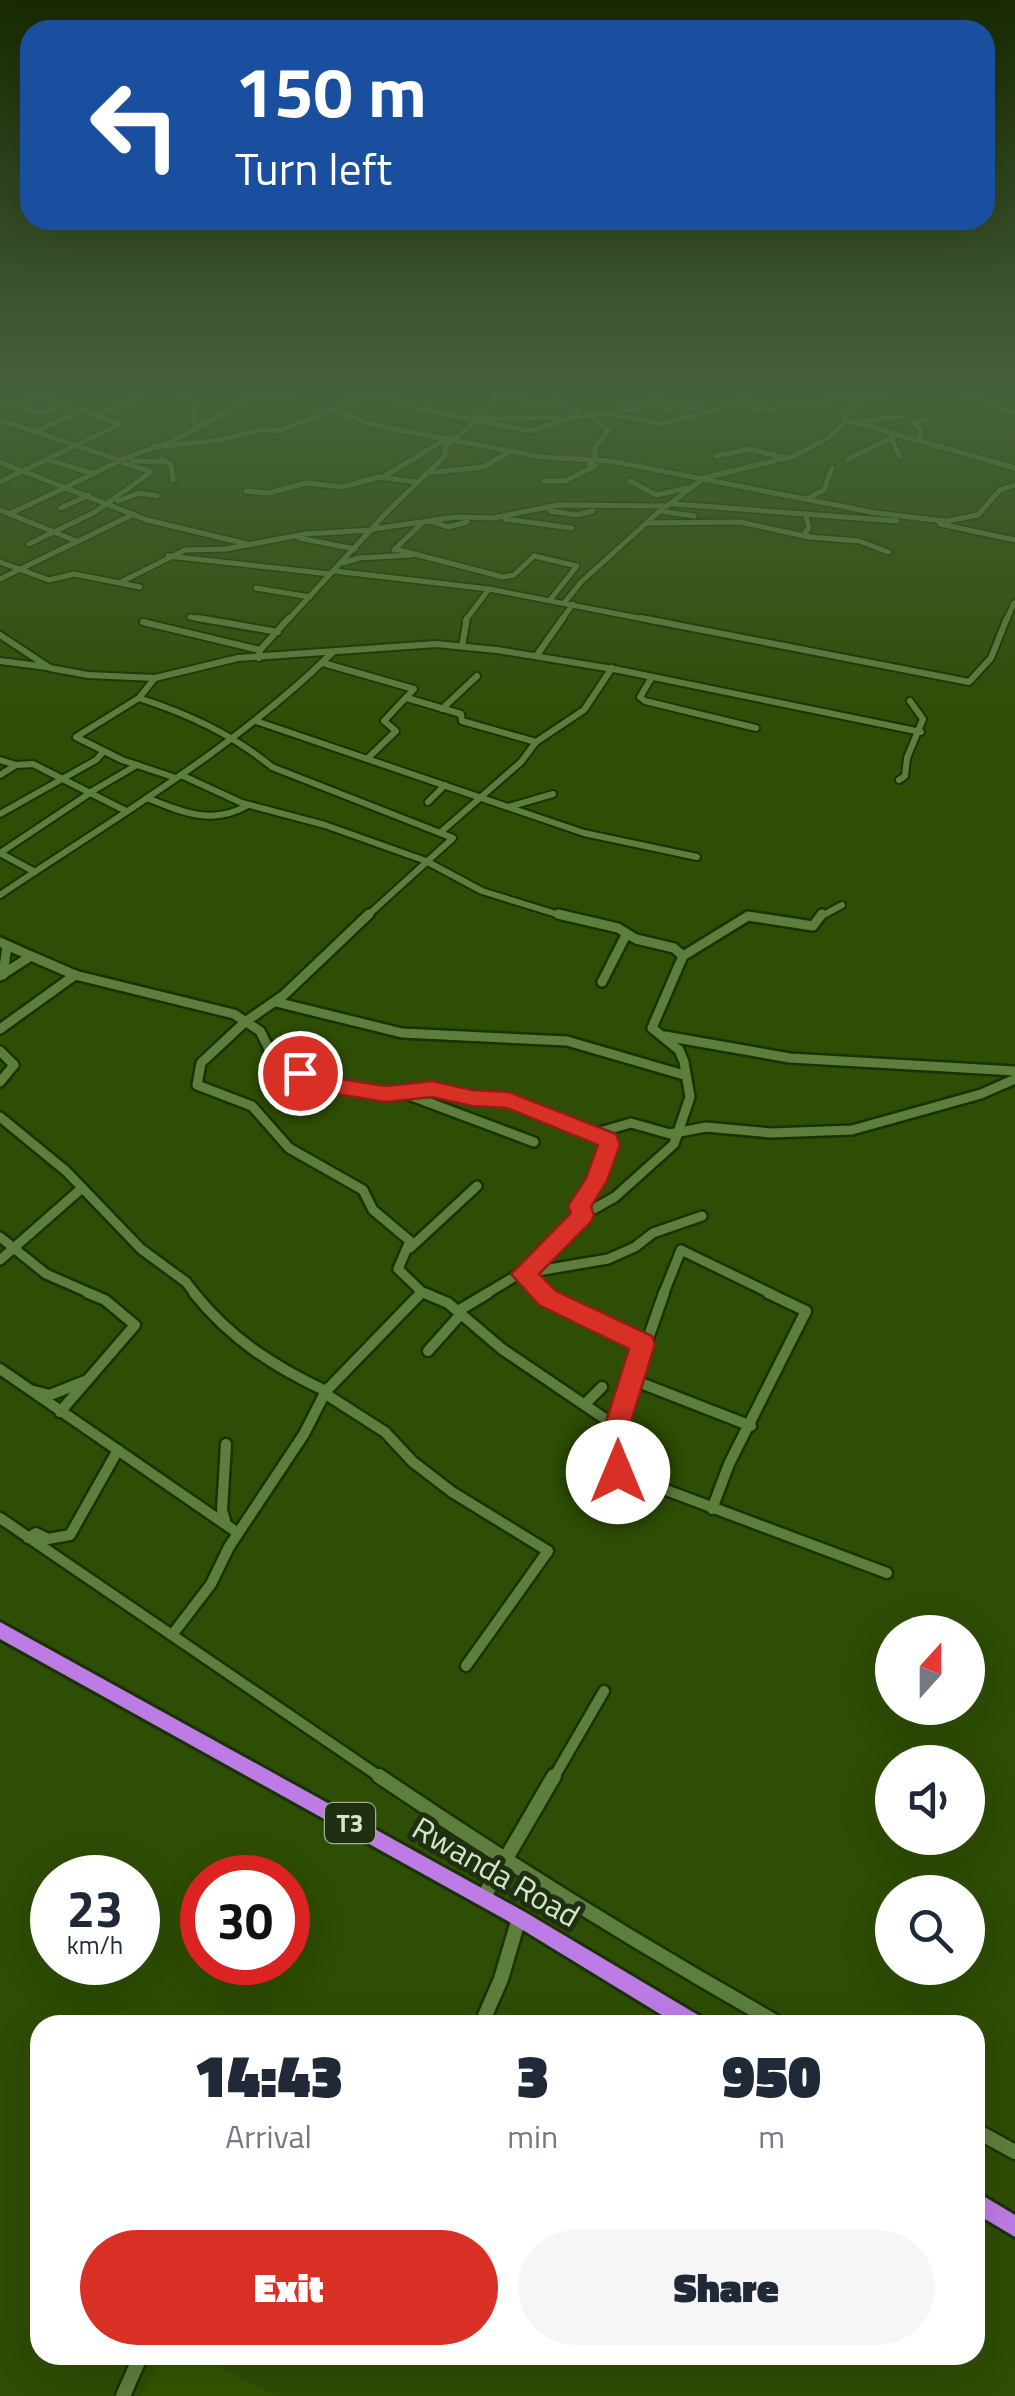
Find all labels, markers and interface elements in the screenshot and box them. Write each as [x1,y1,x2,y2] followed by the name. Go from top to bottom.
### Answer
[235,38,427,144] text: 150 m
[70,60,200,190] icon: left
[235,134,392,202] text: Turn left
[258,1031,343,1116] pin
[273,1046,328,1101] icon: arrive
[566,1420,670,1524] position arrow
[875,1615,985,1725] north arrow
[875,1615,985,1985] map controls
[875,1745,985,1855] button: sound
[325,1803,375,1843] road number: T3
[404,1804,589,1939] street label: Rwanda Road
[180,1855,310,1985] speed limit sign: 30
[67,1870,123,1946] text: 23
[875,1875,985,1985] button: search
[67,1926,123,1964] text: km/h
[194,2029,343,2120] text: 14:43
[516,2029,549,2120] text: 3
[722,2029,821,2120] text: 950
[225,2112,312,2160] text: Arrival
[507,2112,558,2160] text: min
[758,2112,785,2160] text: m
[80,2230,498,2345] button: Exit
[518,2230,935,2345] button: Share

